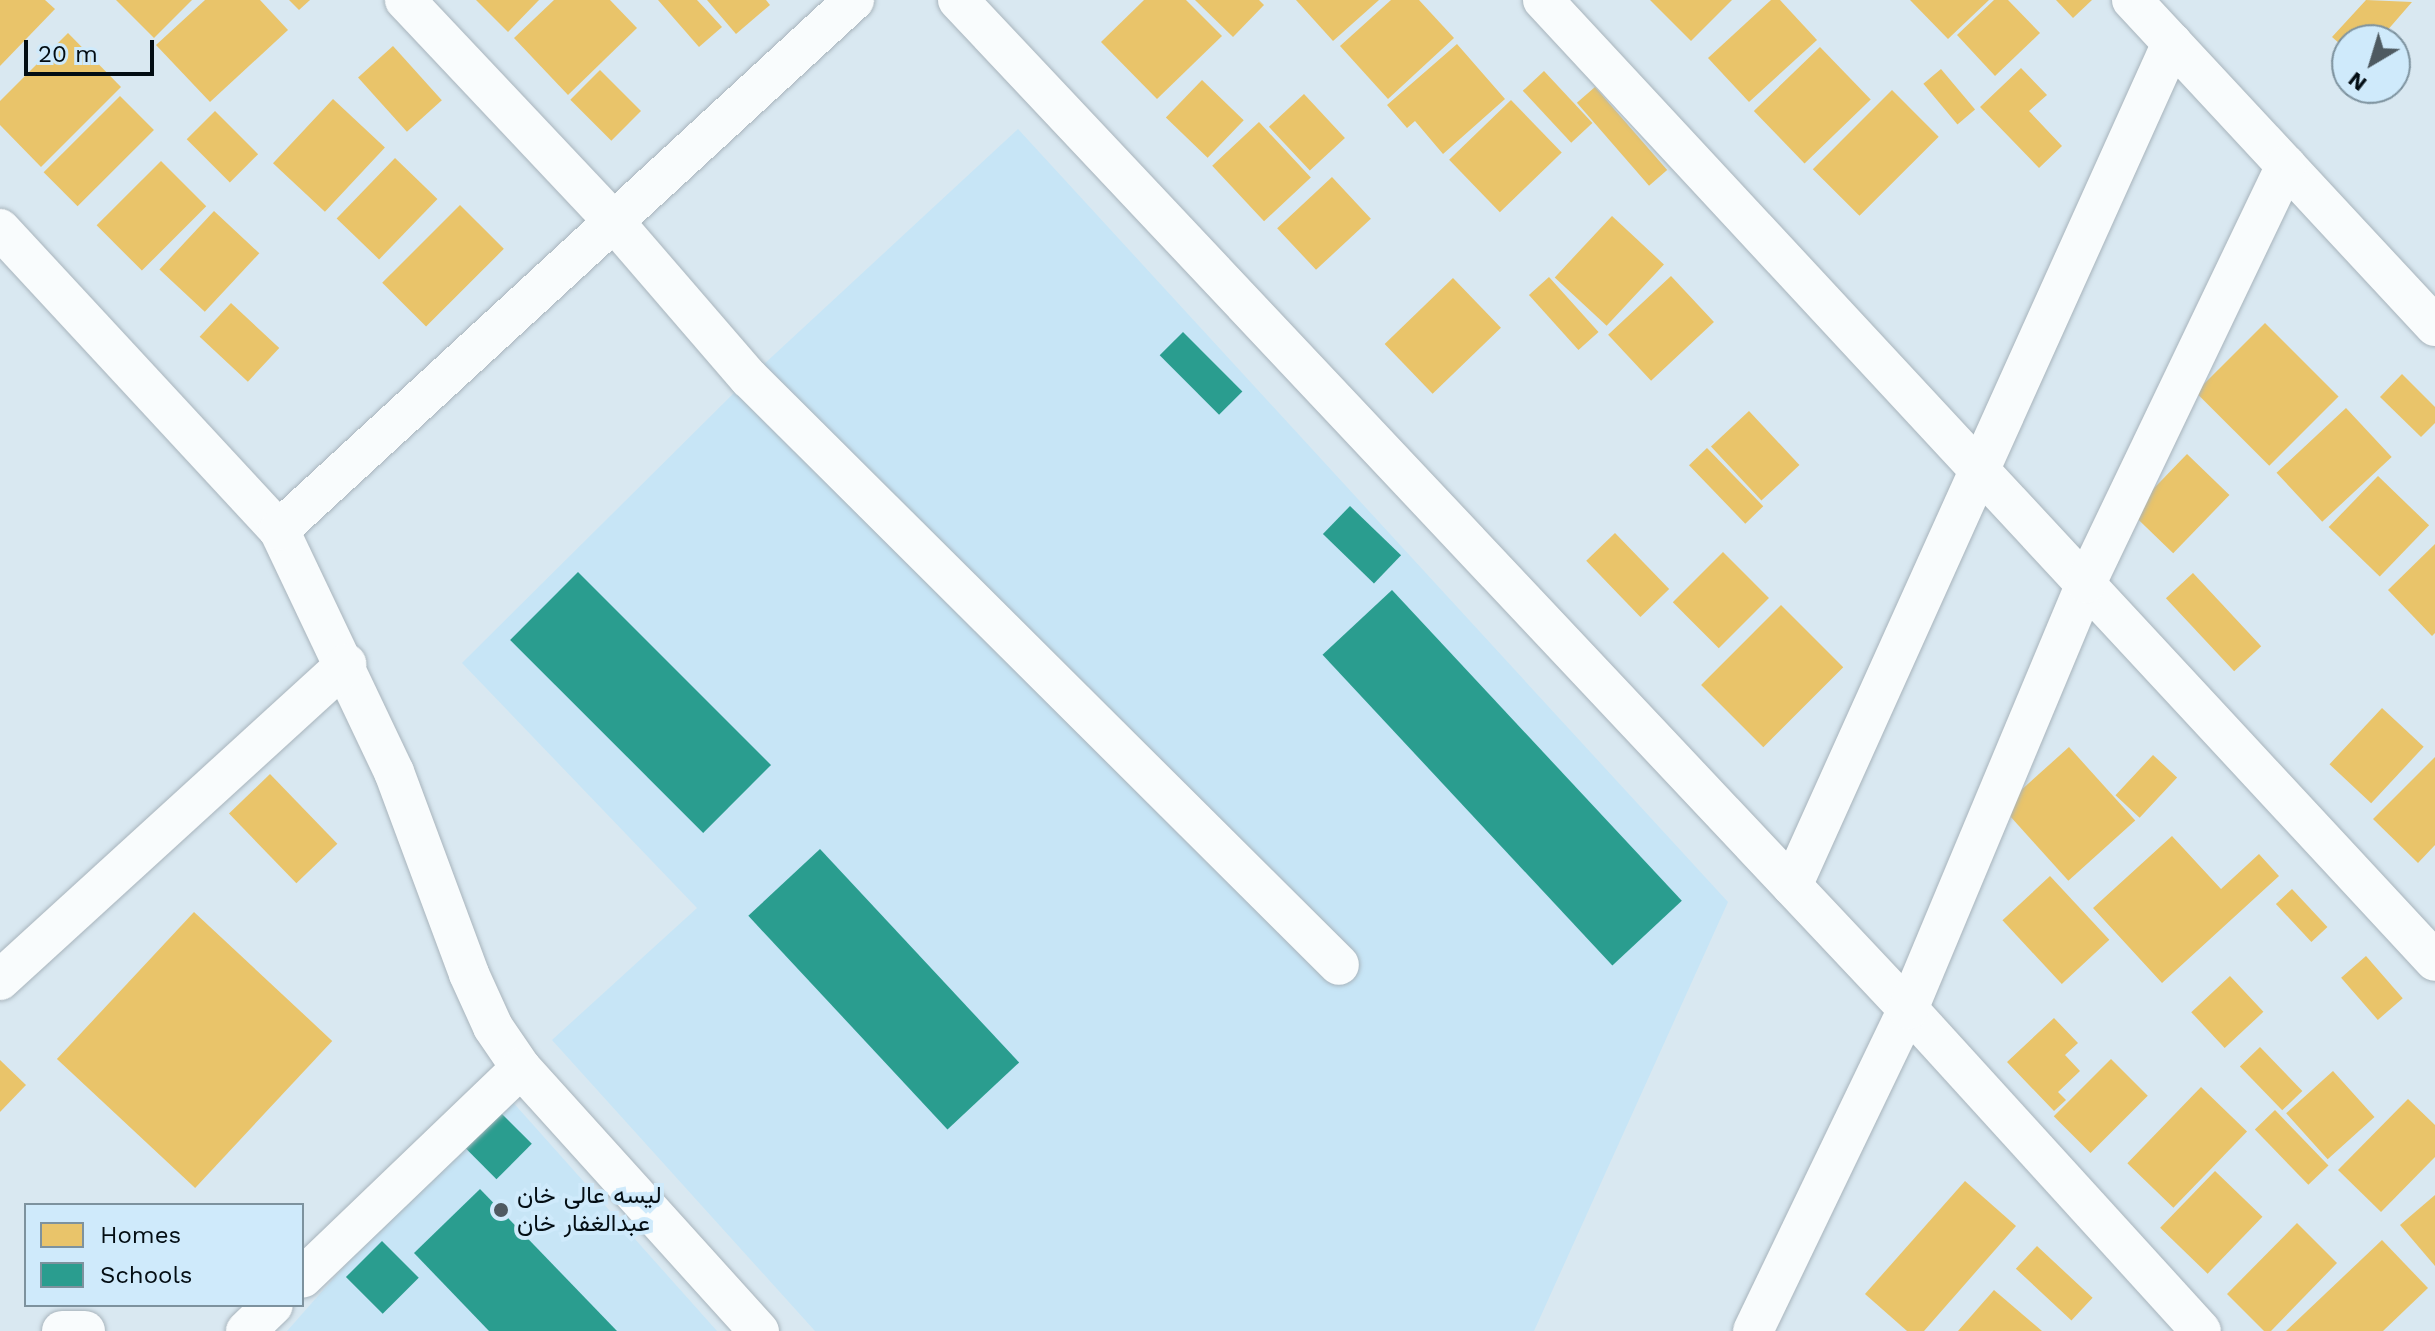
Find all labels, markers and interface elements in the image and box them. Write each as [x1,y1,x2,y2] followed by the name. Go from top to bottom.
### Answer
[28,24,158,74] scale bar
[2331,24,2411,104] north arrow
[38,40,98,68] text: 20 m
[2343,67,2371,97] text: N
[517,1182,662,1238] place label: لیسه عالی خان عبدالغفار خان
[492,1201,510,1219] marker: لیسه عالی خان عبدالغفار خان
[24,1203,304,1307] legend
[100,1221,181,1249] text: Homes
[100,1261,192,1289] text: Schools

